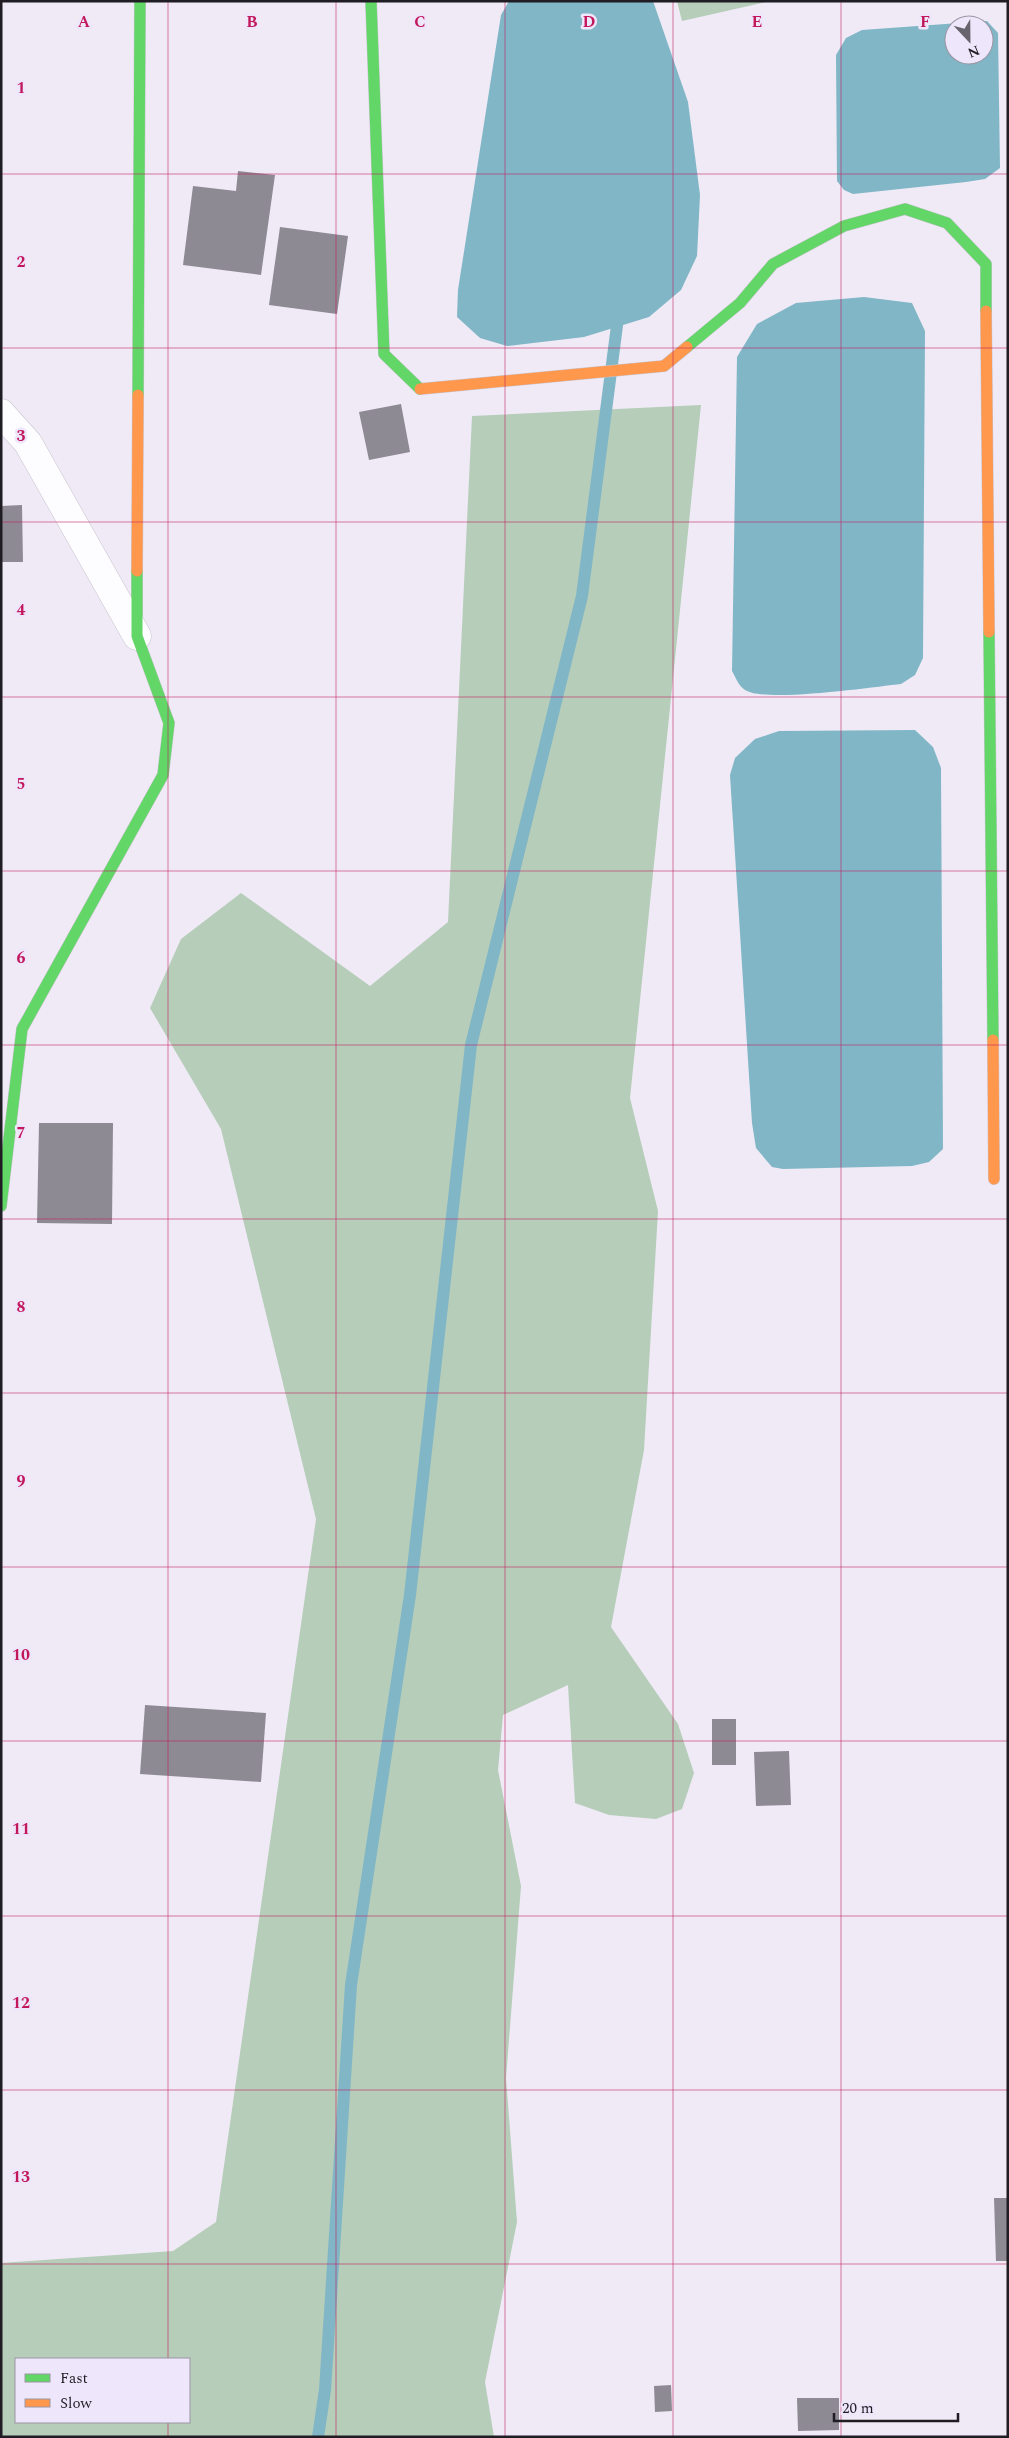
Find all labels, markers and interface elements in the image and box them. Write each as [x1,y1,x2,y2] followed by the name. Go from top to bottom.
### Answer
[78,10,91,34] text: A
[246,10,258,34] text: B
[414,10,426,34] text: C
[583,10,596,34] text: D
[752,10,762,34] text: E
[920,10,930,34] text: F
[944,15,994,65] north arrow
[964,40,983,63] text: N
[17,76,25,100] text: 1
[17,250,26,274] text: 2
[17,424,26,448] text: 3
[17,598,26,622] text: 4
[17,772,25,796] text: 5
[17,946,26,970] text: 6
[17,1121,26,1145] text: 7
[17,1295,26,1319] text: 8
[17,1469,26,1493] text: 9
[12,1643,30,1667] text: 10
[12,1817,30,1841] text: 11
[12,1991,30,2015] text: 12
[12,2165,30,2189] text: 13
[15,2358,190,2423] legend
[60,2367,88,2390] text: Fast
[834,2390,958,2422] scale bar
[60,2392,92,2415] text: Slow
[842,2397,874,2420] text: 20 m

